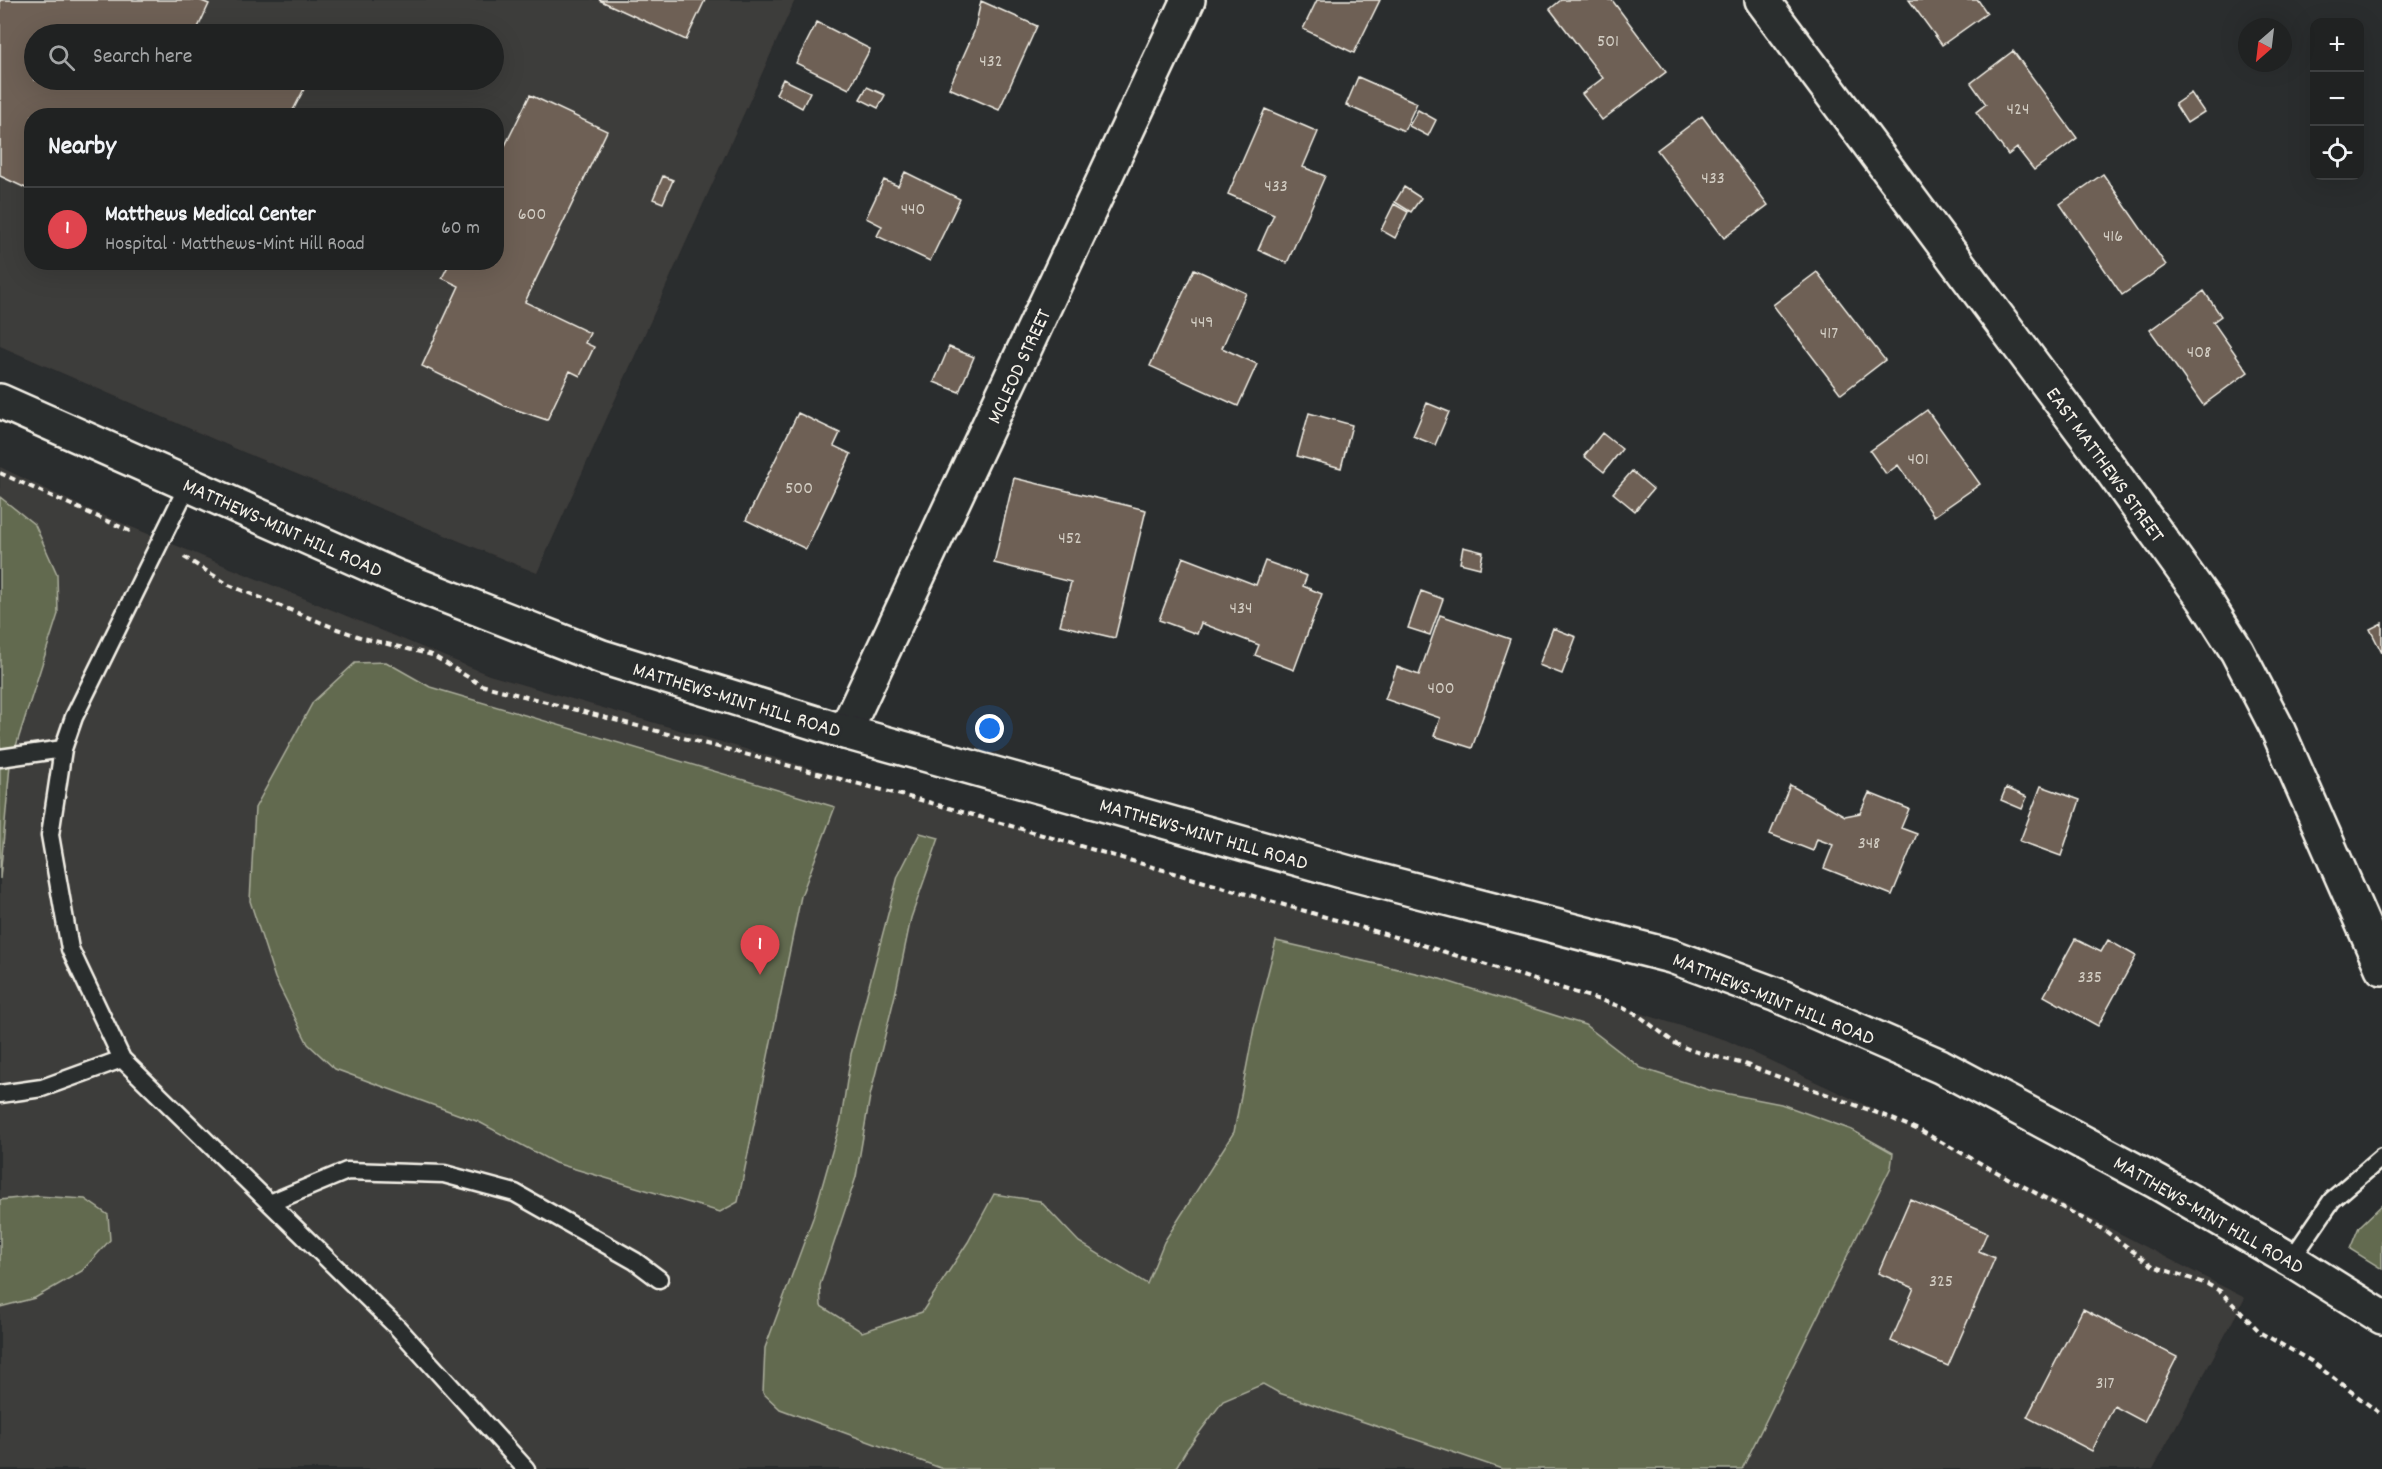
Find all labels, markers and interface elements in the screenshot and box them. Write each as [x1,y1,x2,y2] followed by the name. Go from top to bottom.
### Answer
[2238,18,2292,72] north arrow
[2310,18,2364,180] map controls
[2310,18,2364,72] button: +
[24,24,504,90] search box
[1597,30,1619,55] house number: 501
[45,41,78,74] icon: search
[93,42,192,73] text: Search here
[979,50,1003,75] house number: 432
[2310,72,2364,126] button: −
[2007,98,2029,123] house number: 424
[2310,126,2364,180] button: locate
[48,129,116,166] text: Nearby
[1701,167,1725,192] house number: 433
[1264,175,1288,200] house number: 433
[901,198,925,223] house number: 440
[105,200,316,231] text: Matthews Medical Center
[518,203,546,228] house number: 600
[65,215,70,243] text: 1
[441,215,480,243] text: 60 m
[2103,225,2123,250] house number: 416
[105,231,365,259] text: Hospital · Matthews-Mint Hill Road
[981,304,1061,430] street label: MCLEOD STREET
[1190,311,1214,336] house number: 449
[1820,322,1838,347] house number: 417
[2187,341,2211,366] house number: 408
[2037,382,2171,550] street label: EAST MATTHEWS STREET
[1907,448,1929,473] house number: 401
[177,472,387,587] street label: MATTHEWS-MINT HILL ROAD
[785,477,813,502] house number: 500
[1058,527,1082,552] house number: 452
[1230,597,1252,622] house number: 434
[629,656,844,748] street label: MATTHEWS-MINT HILL ROAD
[1427,677,1455,702] house number: 400
[975,714,1004,743] your location
[1095,792,1311,880] street label: MATTHEWS-MINT HILL ROAD
[1858,832,1880,857] house number: 348
[740,926,780,975] pin: 1
[1667,946,1879,1055] street label: MATTHEWS-MINT HILL ROAD
[2078,966,2102,991] house number: 335
[2107,1150,2308,1284] street label: MATTHEWS-MINT HILL ROAD
[1929,1270,1953,1295] house number: 325
[2096,1372,2115,1397] house number: 317

